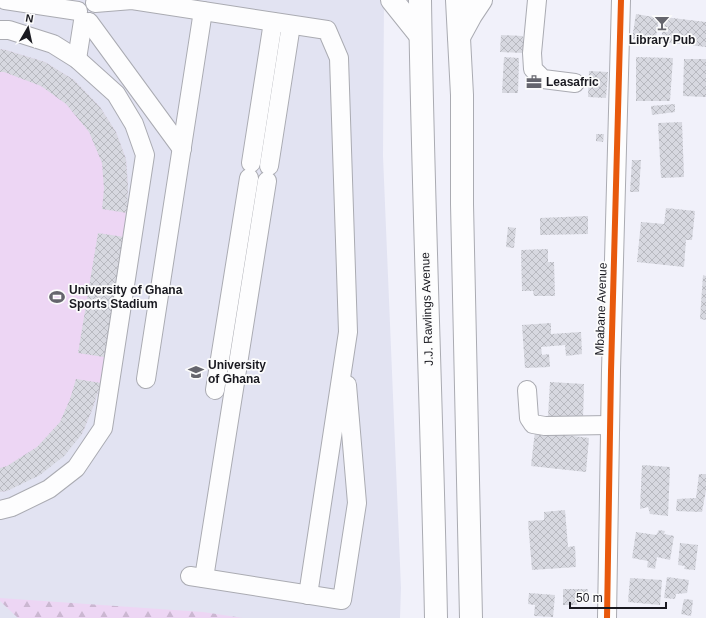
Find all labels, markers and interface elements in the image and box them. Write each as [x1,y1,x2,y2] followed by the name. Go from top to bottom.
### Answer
[8,8,48,48] north arrow
[25,12,34,25] text: N
[653,14,671,32] bar icon: Library Pub
[629,33,695,47] place label: Library Pub
[525,73,543,91] office icon: Leasafric
[546,75,599,89] place label: Leasafric
[418,252,436,366] street label: J.J. Rawlings Avenue
[592,262,610,356] street label: Mbabane Avenue
[69,283,183,311] place label: University of Ghana Sports Stadium
[48,288,66,306] sports icon: University of Ghana Sports Stadium
[208,358,266,386] place label: University of Ghana
[187,363,205,381] school or university icon: University of Ghana
[570,584,666,610] scale bar
[576,591,603,605] text: 50 m

